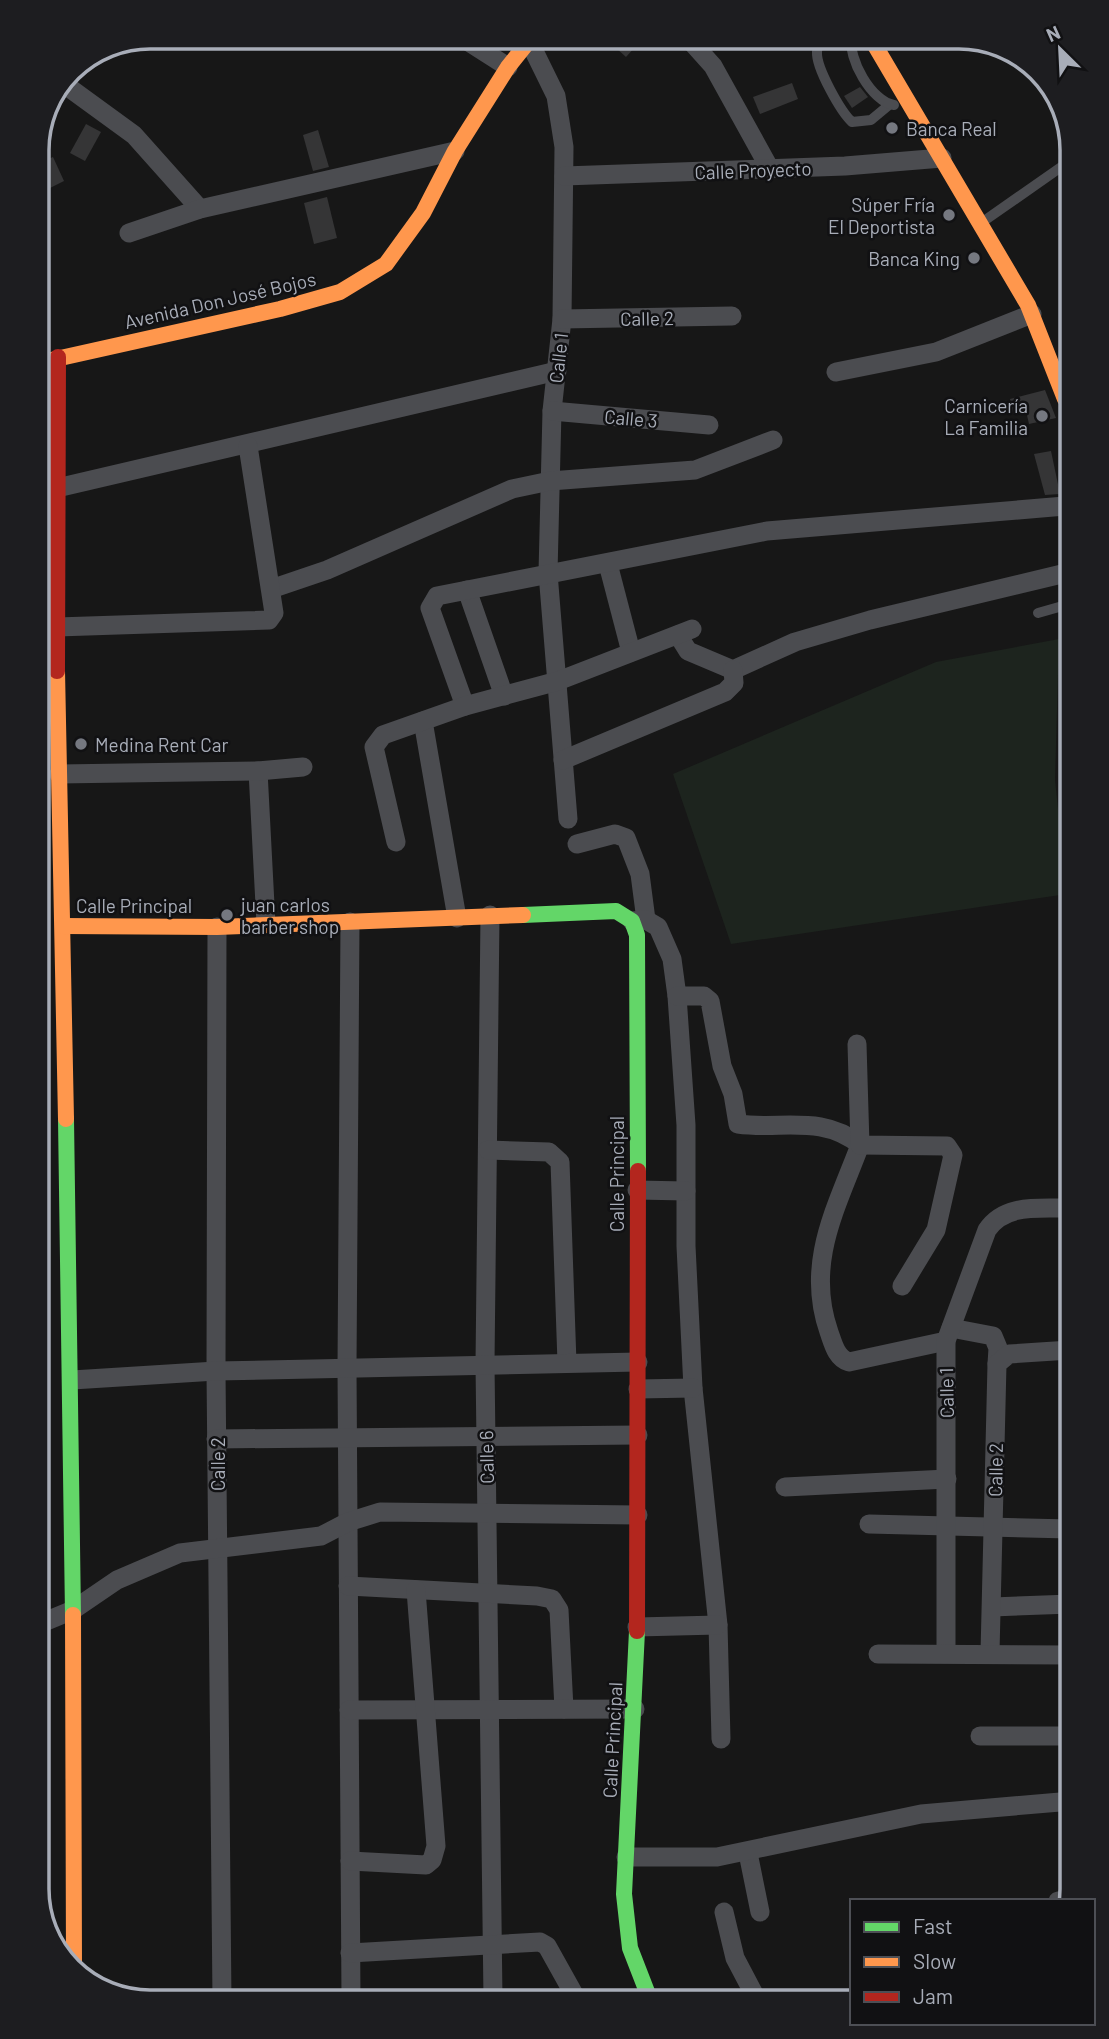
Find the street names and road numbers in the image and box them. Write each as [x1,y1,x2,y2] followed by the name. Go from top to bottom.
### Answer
[694,156,812,184] street label: Calle Proyecto
[122,267,318,333] street label: Avenida Don José Bojos
[620,306,674,330] street label: Calle 2
[544,332,572,384] street label: Calle 1
[603,404,659,432] street label: Calle 3
[76,894,192,917] street label: Calle Principal
[605,1116,628,1232] street label: Calle Principal
[934,1368,958,1418] street label: Calle 1
[474,1430,498,1484] street label: Calle 6
[206,1437,229,1491] street label: Calle 2
[983,1443,1007,1497] street label: Calle 2
[597,1681,627,1799] street label: Calle Principal

